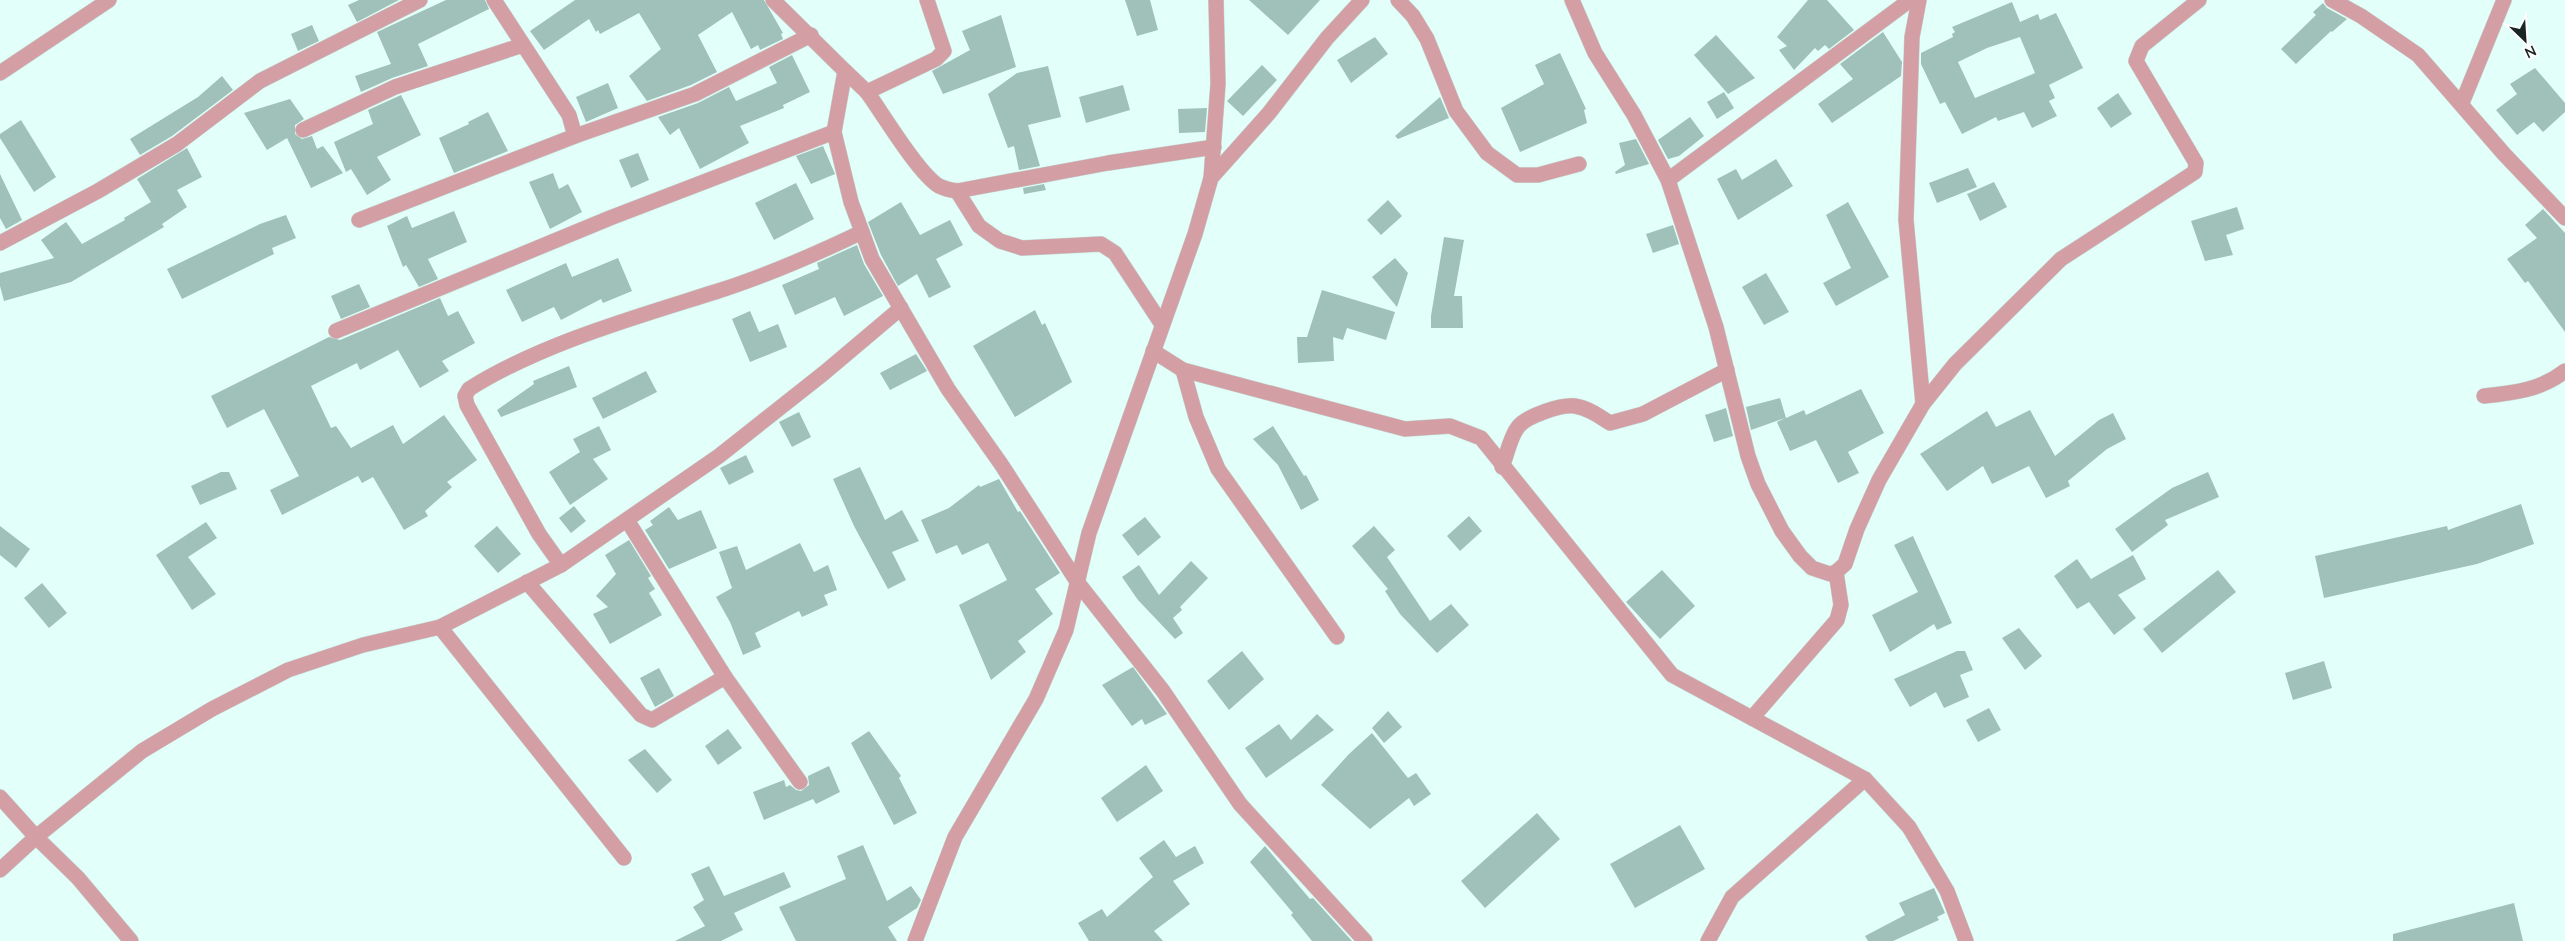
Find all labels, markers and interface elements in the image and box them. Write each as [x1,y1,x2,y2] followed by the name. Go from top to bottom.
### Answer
[2500,15,2550,65] north arrow
[2522,42,2539,62] text: N

